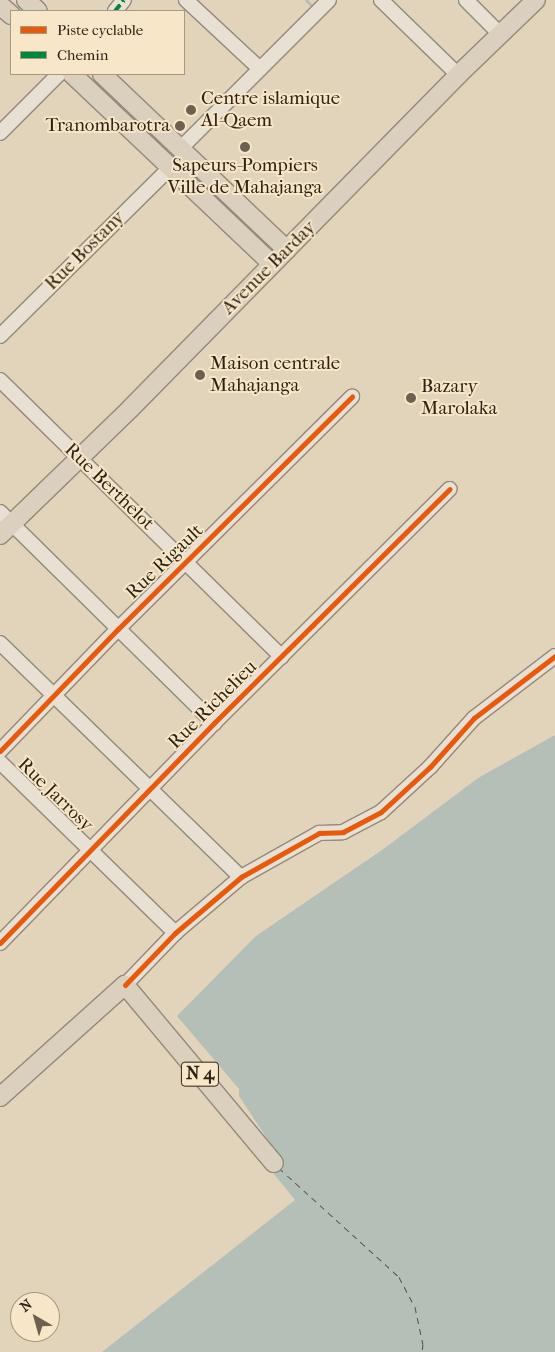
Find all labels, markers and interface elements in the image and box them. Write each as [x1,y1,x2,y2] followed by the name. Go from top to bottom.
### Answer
[10,10,185,75] legend
[57,21,143,39] text: Piste cyclable
[57,46,108,64] text: Chemin
[201,88,340,132] place label: Centre islamique Al-Qaem
[185,104,197,116] marker: Centre islamique Al-Qaem
[46,115,170,137] place label: Tranombarotra
[174,120,186,132] marker: Tranombarotra
[239,141,251,153] marker: Sapeurs-Pompiers Ville de Mahajanga
[168,155,322,199] place label: Sapeurs-Pompiers Ville de Mahajanga
[41,207,129,295] street label: Rue Bostany
[217,216,321,320] street label: Avenue Barday
[210,353,340,397] place label: Maison centrale Mahajanga
[194,369,206,381] marker: Maison centrale Mahajanga
[421,376,497,420] place label: Bazary Marolaka
[405,392,417,404] marker: Bazary Marolaka
[59,439,159,535] street label: Rue Berthelot
[122,520,208,604] street label: Rue Rigault
[164,656,262,754] street label: Rue Richelieu
[13,754,97,836] street label: Rue Jarrosy
[180,1058,220,1090] road number: N 4
[10,1292,60,1342] north arrow
[17,1296,35,1316] text: N

